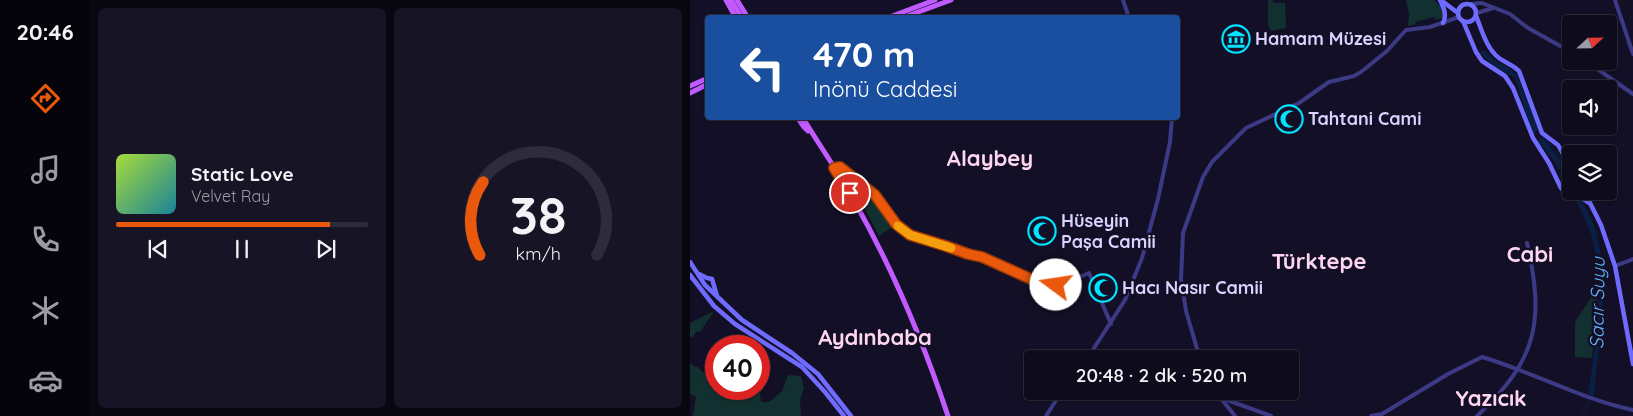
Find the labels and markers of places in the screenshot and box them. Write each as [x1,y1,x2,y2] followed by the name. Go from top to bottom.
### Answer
[1221,24,1251,54] museum icon: Hamam Müzesi
[1255,27,1386,50] place label: Hamam Müzesi
[1274,104,1304,134] mosque icon: Tahtani Cami
[1308,107,1421,130] place label: Tahtani Cami
[829,172,871,214] pin
[1061,209,1156,253] place label: Hüseyin Paşa Camii
[1027,216,1057,246] mosque icon: Hüseyin Paşa Camii
[1088,273,1118,303] mosque icon: Hacı Nasır Camii
[1122,276,1263,299] place label: Hacı Nasır Camii

